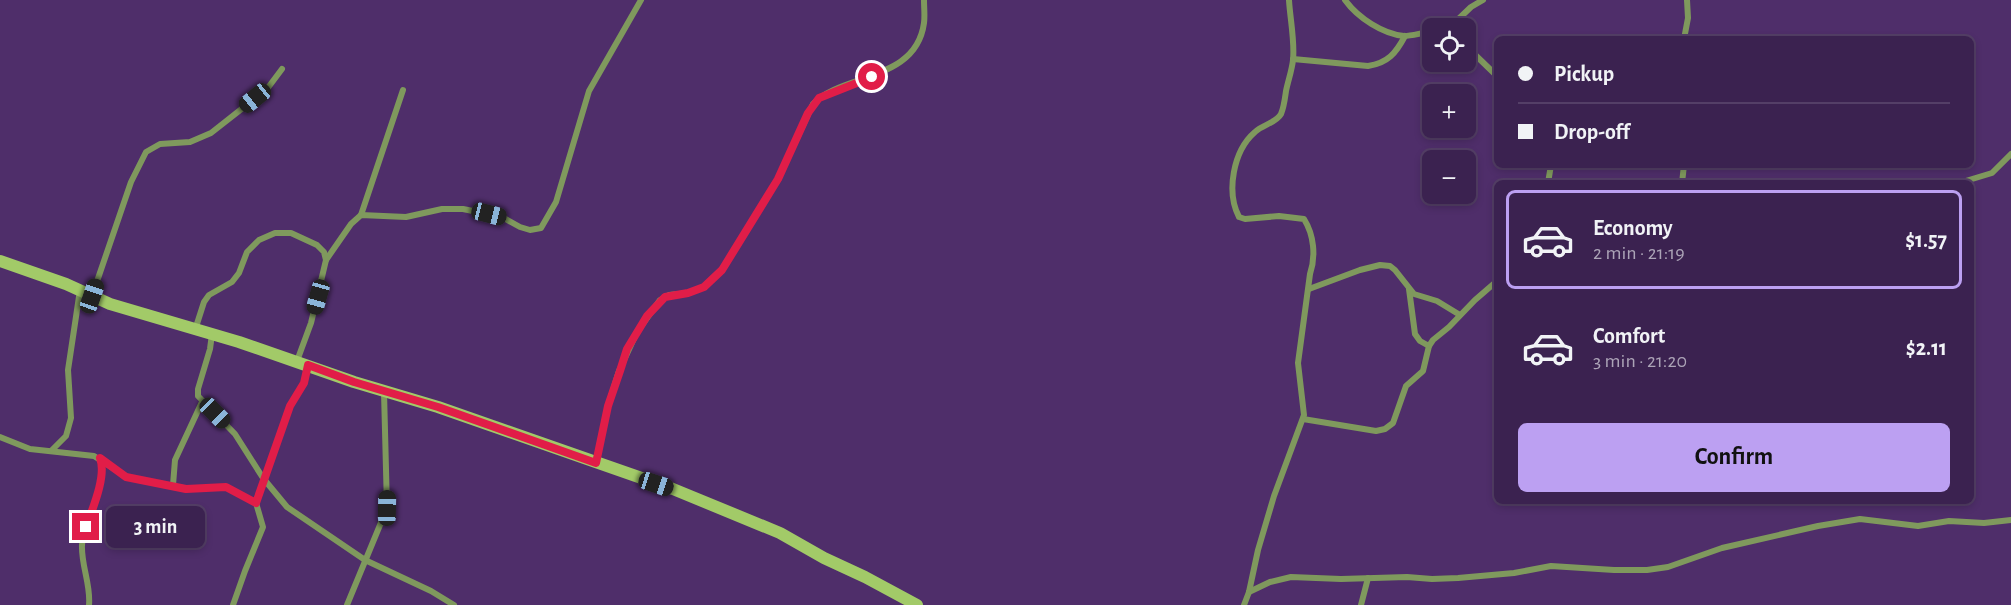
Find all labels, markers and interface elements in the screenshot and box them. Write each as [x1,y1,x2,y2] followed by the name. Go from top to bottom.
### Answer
[1422,18,1476,204] map controls
[1422,18,1476,72] button: locate
[858,63,885,90] route start
[1554,63,1614,85] text: Pickup
[235,80,275,116] car
[1422,84,1476,138] button: +
[1554,121,1630,143] text: Drop-off
[1422,150,1476,204] button: −
[469,201,509,227] car
[1521,213,1575,267] icon: car
[1593,217,1673,239] text: Economy
[1905,229,1947,251] text: $1.57
[1593,243,1685,263] text: 2 min · 21:19
[78,276,106,316] car
[304,277,332,317] car
[1521,321,1575,375] icon: car
[1593,325,1665,347] text: Comfort
[1906,337,1947,359] text: $2.11
[1593,351,1687,371] text: 3 min · 21:20
[196,394,234,432] car
[1518,423,1950,492] button: Confirm
[636,470,676,498] car
[378,490,396,526] car
[107,506,206,548] callout: 3 min
[72,513,99,540] route end
[134,517,177,537] text: 3 min

